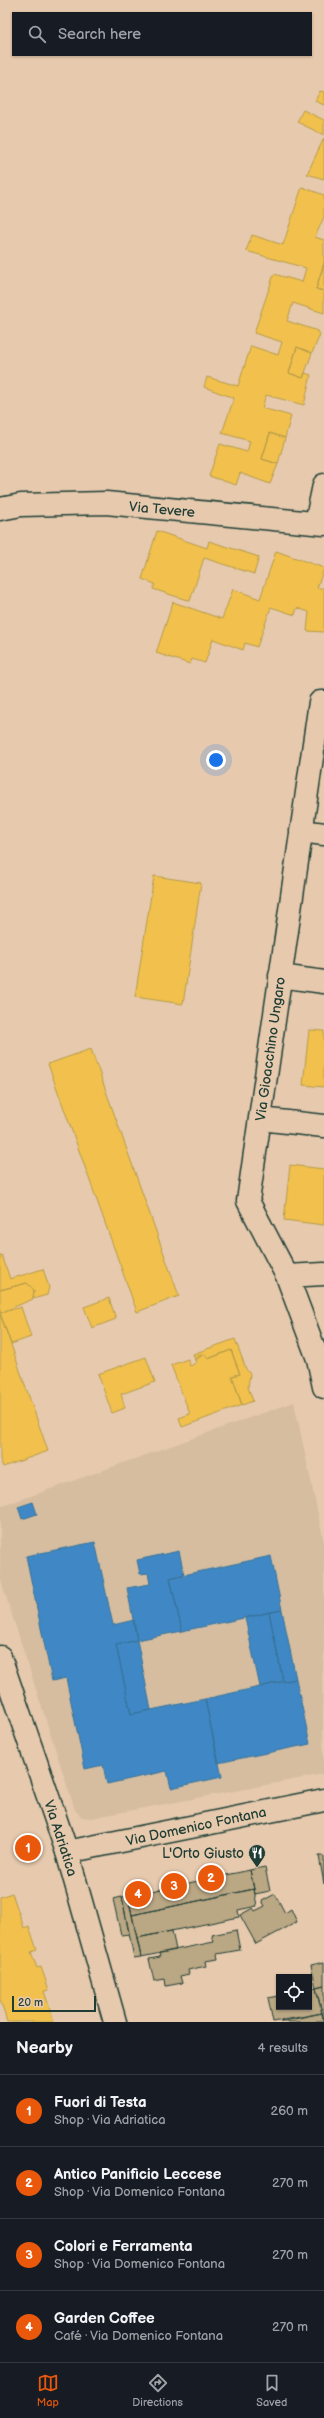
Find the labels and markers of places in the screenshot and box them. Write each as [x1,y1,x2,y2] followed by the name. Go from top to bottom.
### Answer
[15,1833,41,1863] pin: 1
[247,1843,267,1868] restaurant icon: L'Orto Giusto
[162,1845,244,1862] place label: L'Orto Giusto
[198,1863,224,1893] pin: 2
[161,1871,187,1901] pin: 3
[125,1879,151,1909] pin: 4

